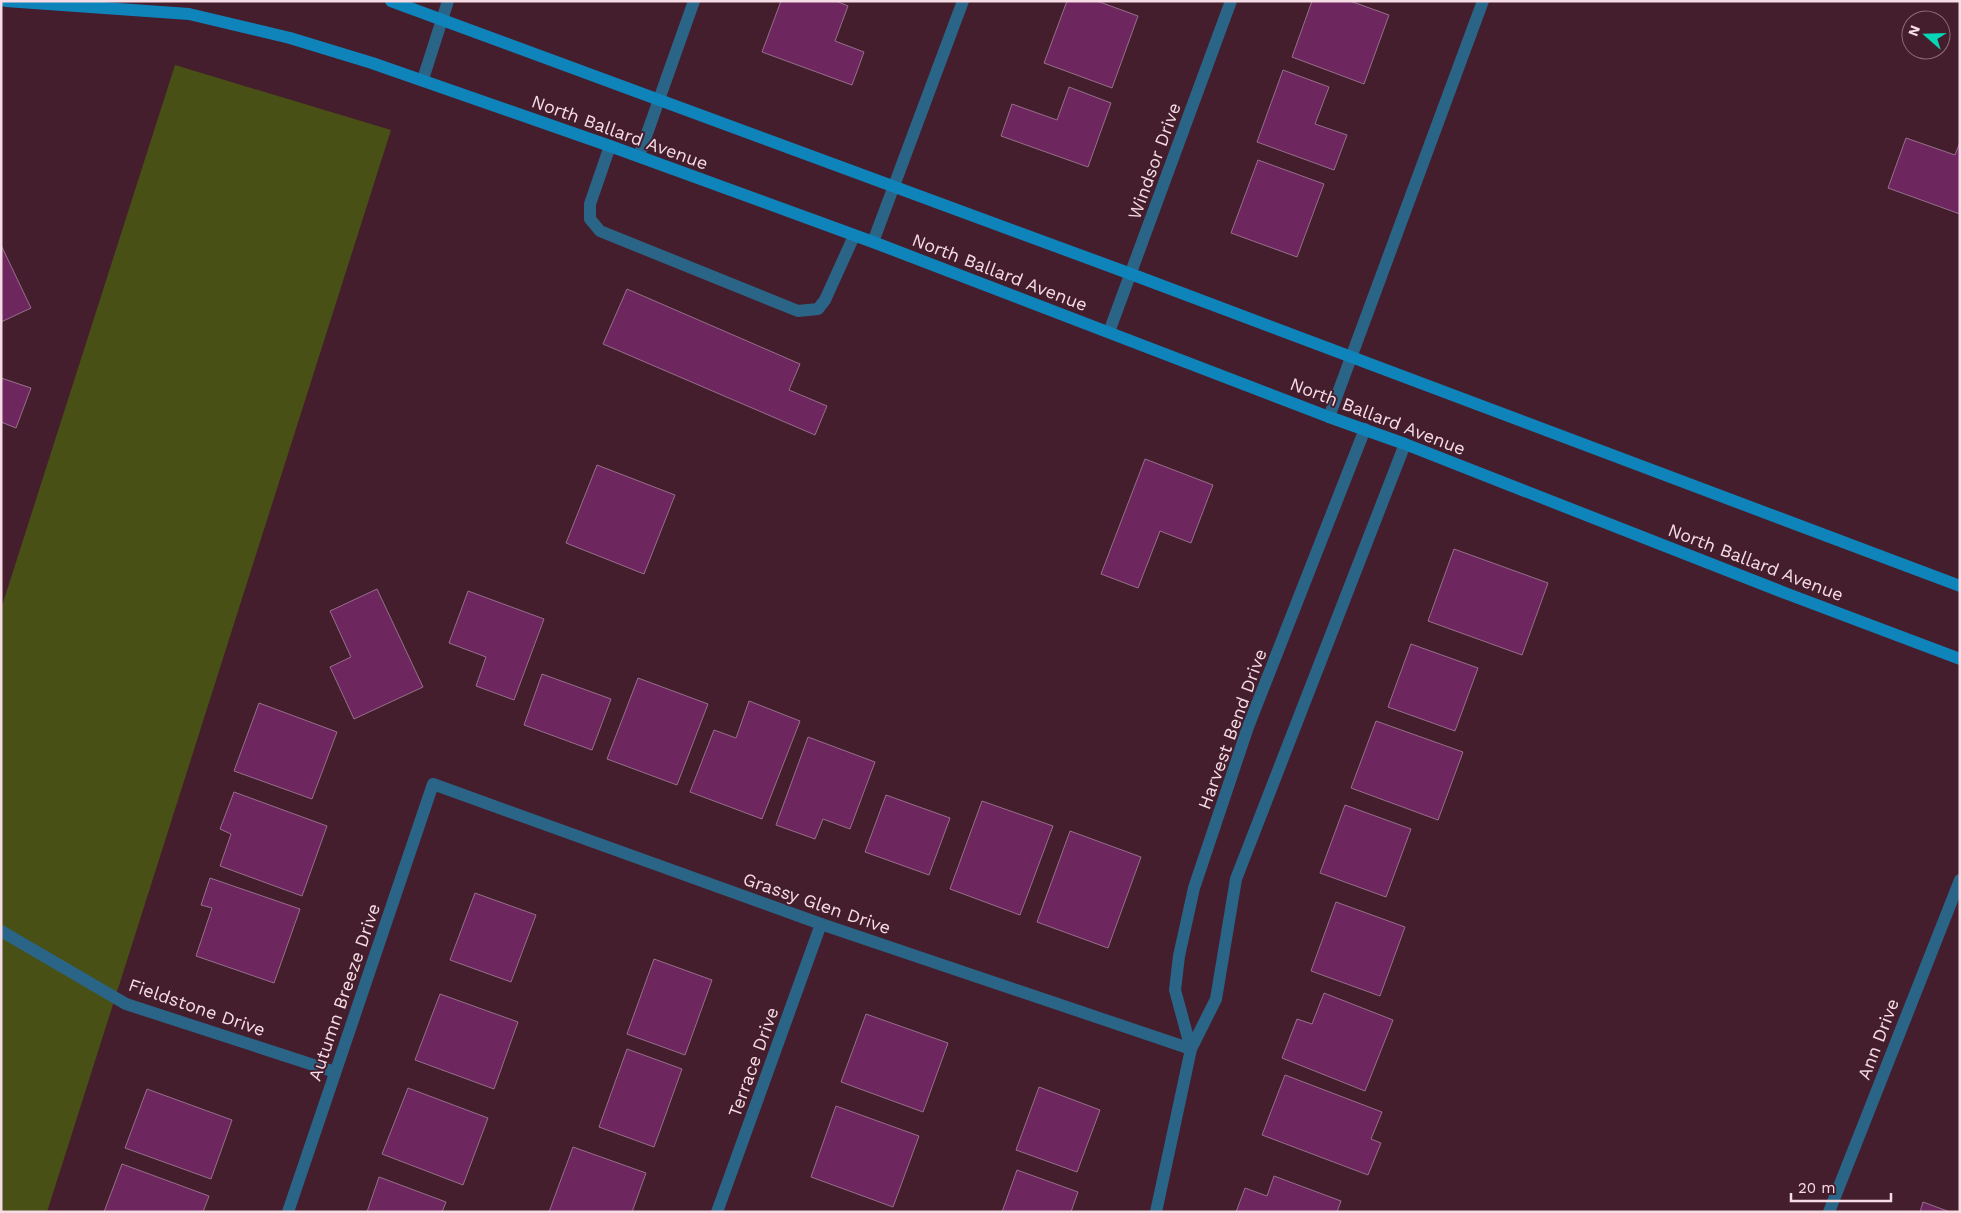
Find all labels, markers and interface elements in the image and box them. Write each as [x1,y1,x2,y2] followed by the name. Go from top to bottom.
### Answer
[1901,10,1951,60] north arrow
[1904,23,1923,38] text: N
[529,90,711,174] street label: North Ballard Avenue
[1123,100,1185,222] street label: Windsor Drive
[909,229,1091,315] street label: North Ballard Avenue
[1287,373,1469,459] street label: North Ballard Avenue
[1665,519,1847,605] street label: North Ballard Avenue
[1193,646,1271,812] street label: Harvest Bend Drive
[740,868,894,938] street label: Grassy Glen Drive
[304,901,384,1083] street label: Autumn Breeze Drive
[126,974,268,1040] street label: Fieldstone Drive
[1853,996,1903,1082] street label: Ann Drive
[723,1004,783,1120] street label: Terrace Drive
[1791,1170,1891,1202] scale bar
[1798,1179,1836,1197] text: 20 m

